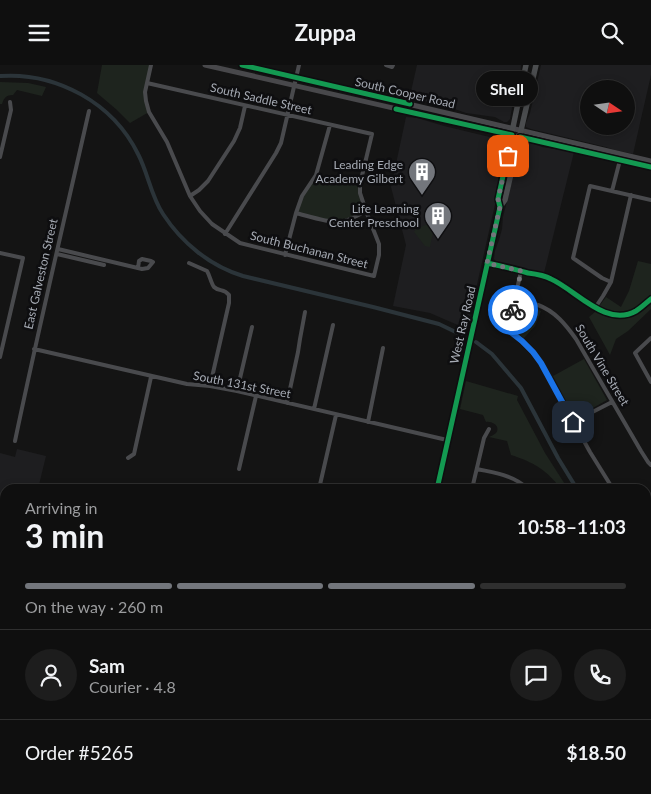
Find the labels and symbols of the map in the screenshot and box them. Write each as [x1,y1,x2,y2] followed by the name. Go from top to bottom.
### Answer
[477,71,539,106] callout: Shell
[354,74,457,111] street label: South Cooper Road
[209,80,314,118] street label: South Saddle Street
[580,80,635,135] north arrow
[487,135,529,177] pin
[315,157,404,186] place label: Leading Edge Academy Gilbert
[407,157,437,196] building icon: Leading Edge Academy Gilbert
[329,201,419,230] place label: Life Learning Center Preschool
[423,201,453,240] building icon: Life Learning Center Preschool
[21,217,61,331] street label: East Galveston Street
[249,228,370,272] street label: South Buchanan Street
[446,284,479,365] street label: West Ray Road
[488,285,538,335] courier
[572,321,633,409] street label: South Vine Street
[192,368,293,401] street label: South 131st Street
[552,401,594,443] pin

